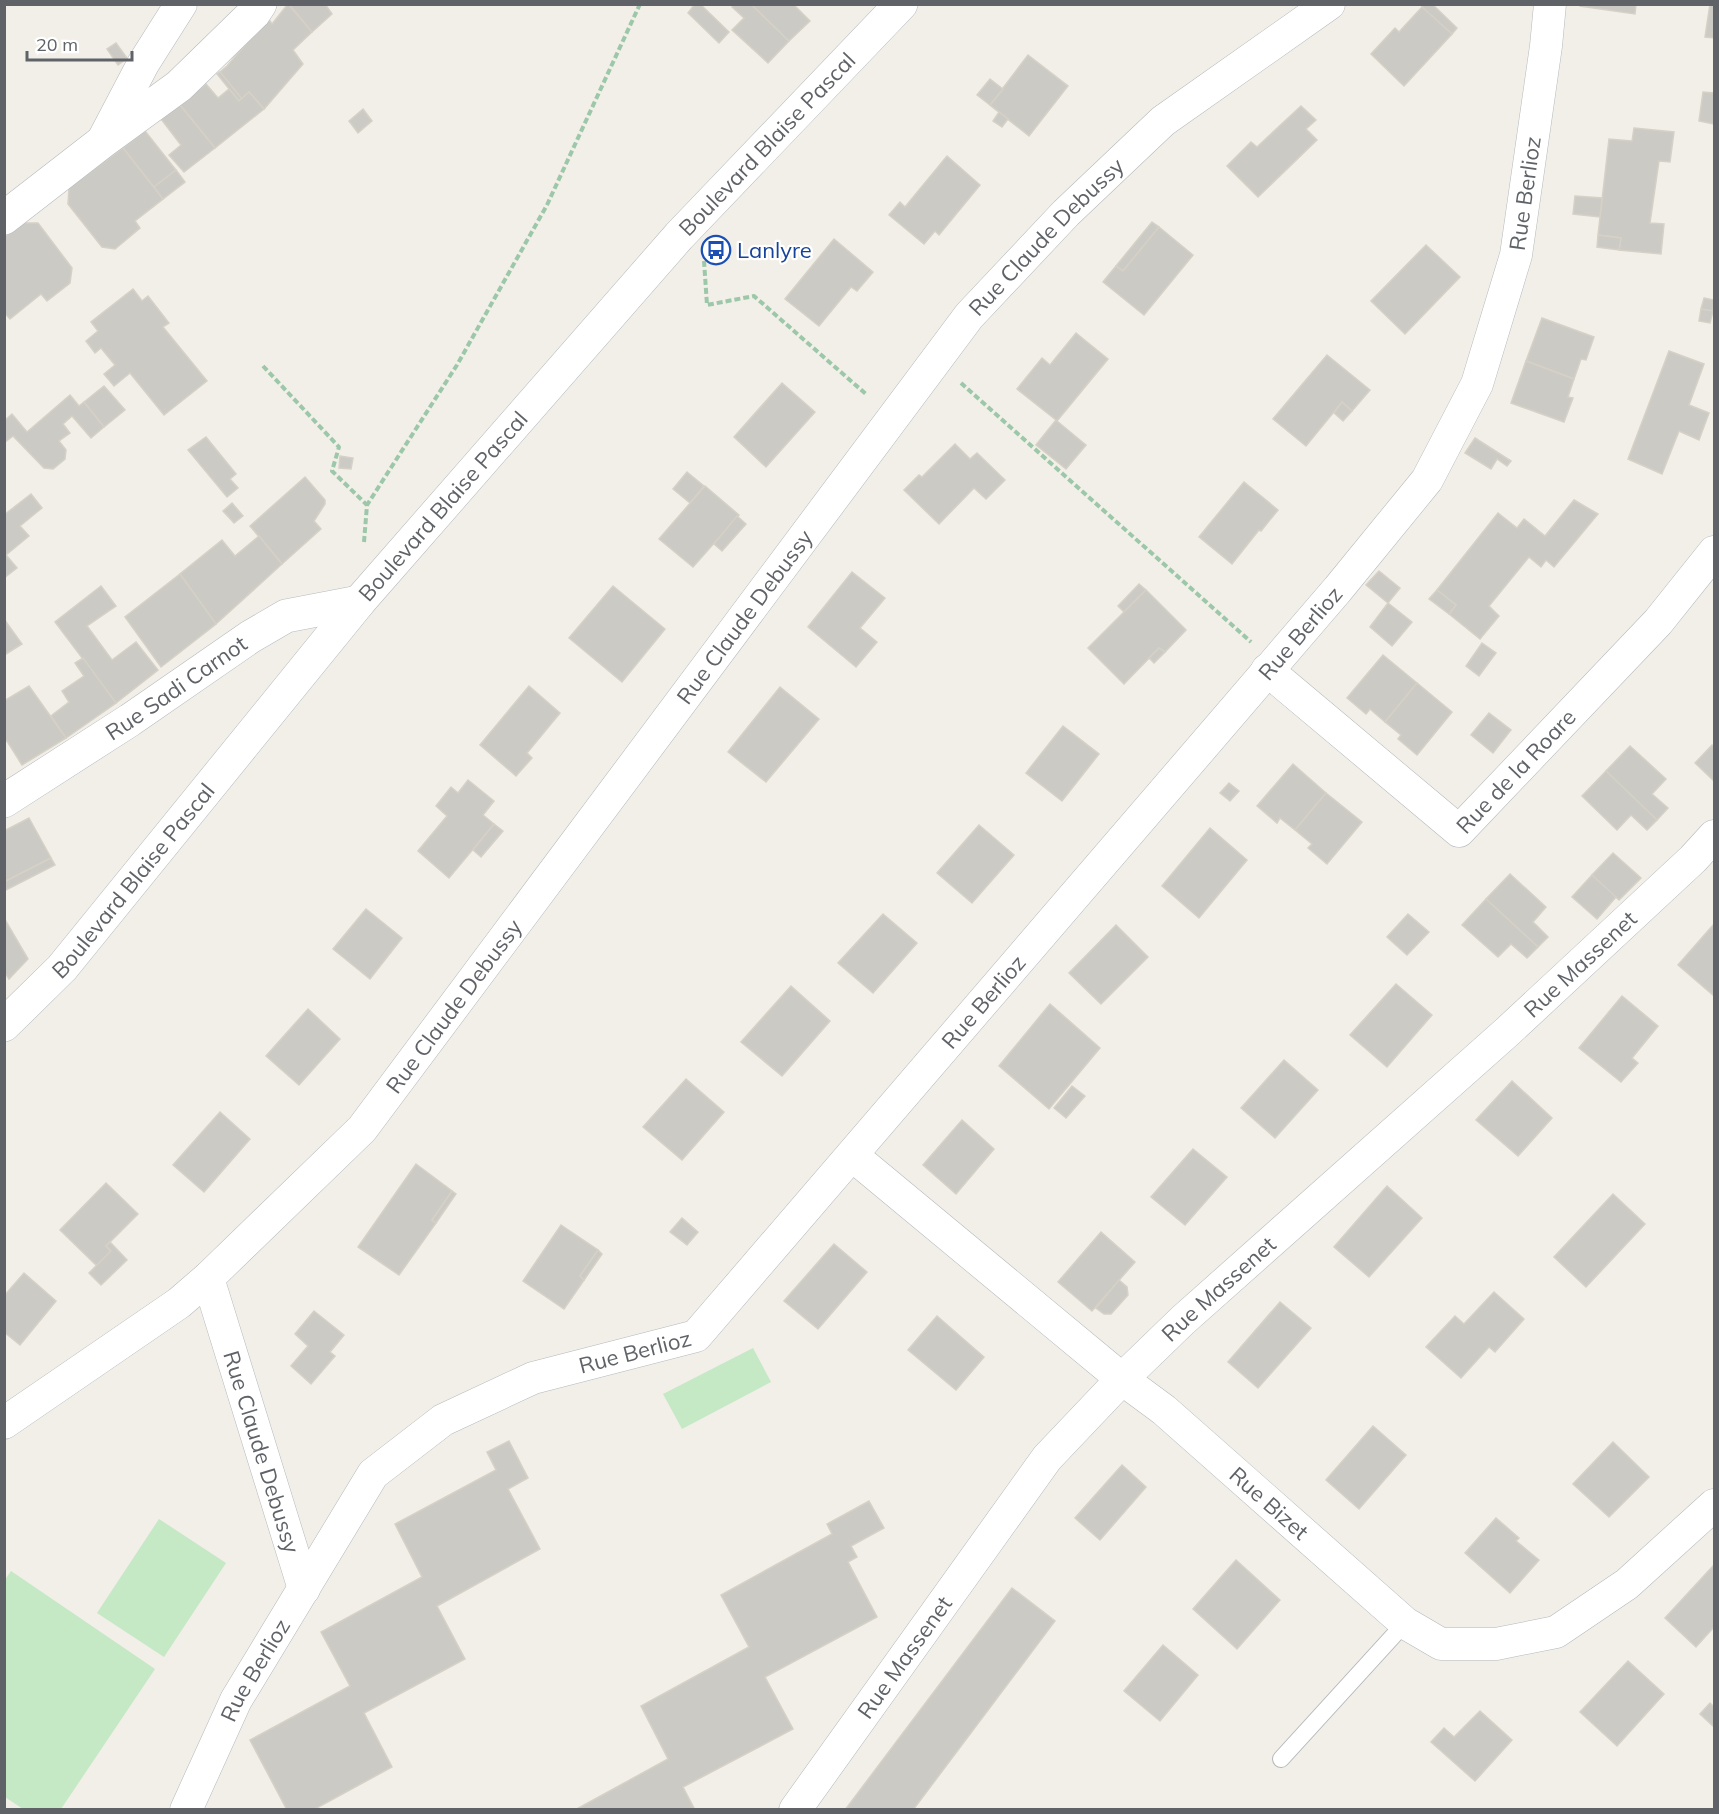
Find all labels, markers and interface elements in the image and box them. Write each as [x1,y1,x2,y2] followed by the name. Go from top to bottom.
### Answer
[27,24,132,62] scale bar
[36,33,78,56] text: 20 m
[673,47,861,242] street label: Boulevard Blaise Pascal
[1503,135,1547,252] street label: Rue Berlioz
[963,151,1130,322] street label: Rue Claude Debussy
[700,234,732,266] bus stop icon: Lanlyre
[737,236,812,264] place label: Lanlyre
[352,405,533,607] street label: Boulevard Blaise Pascal
[670,524,819,709] street label: Rue Claude Debussy
[1252,580,1348,686] street label: Rue Berlioz
[100,629,253,746] street label: Rue Sadi Carnot
[1450,703,1582,839] street label: Rue de la Roare
[46,777,221,984] street label: Boulevard Blaise Pascal
[1518,904,1643,1023] street label: Rue Massenet
[380,913,528,1099] street label: Rue Claude Debussy
[935,949,1031,1054] street label: Rue Berlioz
[1155,1230,1282,1347] street label: Rue Massenet
[576,1324,694,1380] street label: Rue Berlioz
[217,1347,306,1557] street label: Rue Claude Debussy
[1224,1460,1315,1546] street label: Rue Bizet
[851,1590,958,1724] street label: Rue Massenet
[214,1614,296,1726] street label: Rue Berlioz

